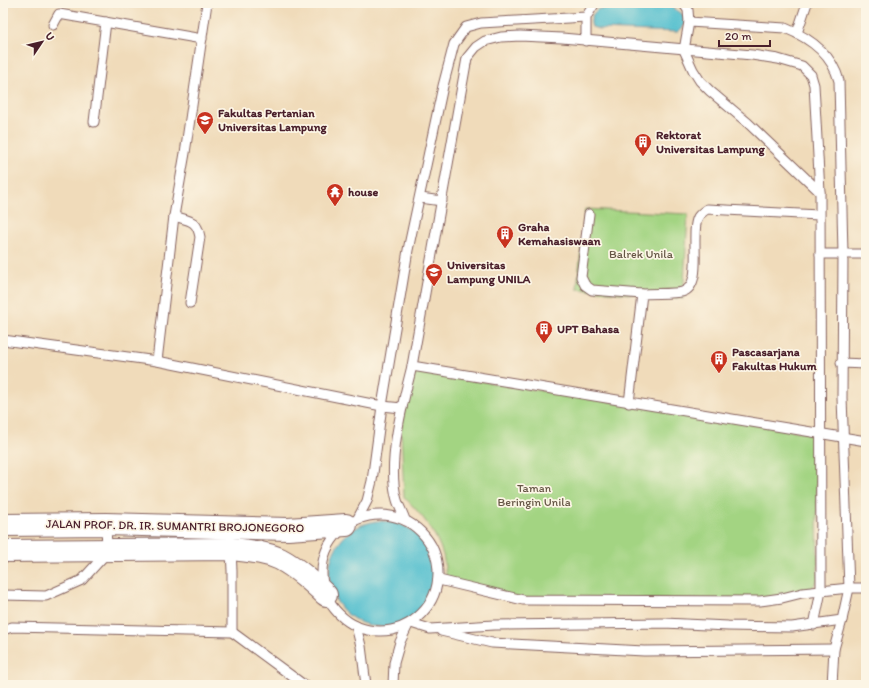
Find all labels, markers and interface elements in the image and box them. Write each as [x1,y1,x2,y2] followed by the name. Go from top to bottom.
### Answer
[22,22,62,62] north arrow
[719,22,770,48] scale bar
[725,29,752,43] text: 20 m
[42,30,57,43] text: U
[218,106,328,135] place label: Fakultas Pertanian Universitas Lampung
[195,110,215,135] school or university icon: Fakultas Pertanian Universitas Lampung
[656,128,766,157] place label: Rektorat Universitas Lampung
[633,132,653,157] building icon: Rektorat Universitas Lampung
[325,182,345,207] temple icon: house
[348,185,378,199] place label: house
[518,220,601,248] place label: Graha Kemahasiswaan
[495,224,515,249] building icon: Graha Kemahasiswaan
[609,247,674,261] park label: Balrek Unila
[447,258,531,287] place label: Universitas Lampung UNILA
[424,262,444,287] school or university icon: Universitas Lampung UNILA
[534,319,554,344] building icon: UPT Bahasa
[557,322,620,336] place label: UPT Bahasa
[732,345,818,373] place label: Pascasarjana Fakultas Hukum
[709,349,729,374] building icon: Pascasarjana Fakultas Hukum
[497,481,571,509] park label: Taman Beringin Unila
[46,517,305,535] street label: JALAN PROF. DR. IR. SUMANTRI BROJONEGORO

